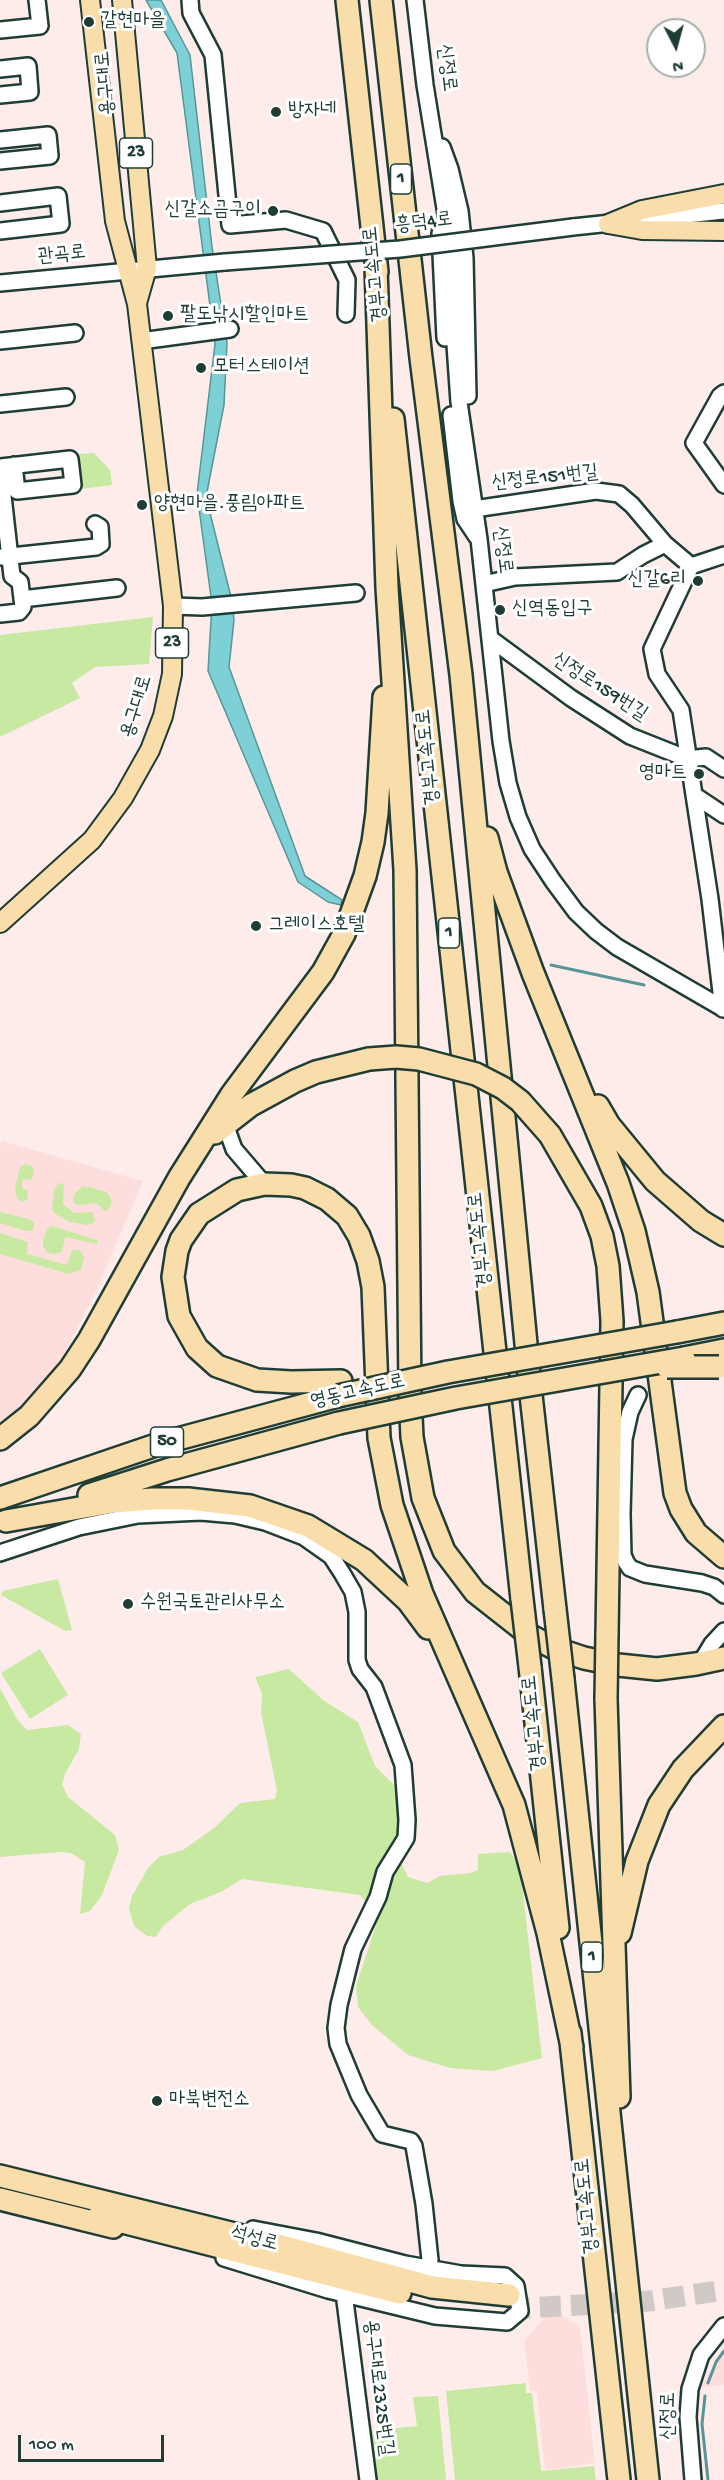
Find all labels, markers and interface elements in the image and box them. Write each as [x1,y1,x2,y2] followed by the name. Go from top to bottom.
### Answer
[101,10,165,34] place label: 갈현마을
[82,15,96,29] marker: 갈현마을
[646,18,706,78] north arrow
[430,43,460,93] street label: 신정로
[92,50,122,116] street label: 용구대로
[672,54,684,74] text: N
[288,100,336,124] place label: 방자네
[269,105,283,119] marker: 방자네
[120,138,152,168] road number: 23
[390,164,412,194] road number: 1
[164,199,261,223] place label: 신갈소금구이
[266,204,280,218] marker: 신갈소금구이
[394,209,454,239] street label: 흥덕4로
[360,225,394,323] street label: 경부고속도로
[37,242,87,270] street label: 관곡로
[180,304,309,328] place label: 팔도낚시할인마트
[161,309,175,323] marker: 팔도낚시할인마트
[213,356,310,380] place label: 모터스테이션
[194,361,208,375] marker: 모터스테이션
[490,461,600,497] street label: 신정로151번길
[154,493,305,517] place label: 양현마을.풍림아파트
[135,498,149,512] marker: 양현마을.풍림아파트
[486,525,516,575] street label: 신정로
[628,569,686,593] place label: 신갈6리
[691,574,705,588] marker: 신갈6리
[512,598,592,622] place label: 신역동입구
[493,603,507,617] marker: 신역동입구
[156,628,188,658] road number: 23
[547,648,651,728] street label: 신정로159번길
[117,673,159,741] street label: 용구대로
[413,708,447,806] street label: 경부고속도로
[639,762,687,786] place label: 영마트
[692,767,706,781] marker: 영마트
[268,914,365,938] place label: 그레이스호텔
[438,918,460,948] road number: 1
[249,919,263,933] marker: 그레이스호텔
[465,1191,499,1289] street label: 경부고속도로
[308,1370,408,1416] street label: 영동고속도로
[150,1427,184,1457] road number: 50
[140,1592,285,1616] place label: 수원국토관리사무소
[121,1597,135,1611] marker: 수원국토관리사무소
[519,1674,553,1772] street label: 경부고속도로
[582,1942,602,1972] road number: 1
[169,2089,249,2113] place label: 마북변전소
[150,2094,164,2108] marker: 마북변전소
[572,2157,606,2255] street label: 경부고속도로
[228,2222,280,2258] street label: 석성로
[357,2319,397,2457] street label: 용구대로2325번길
[658,2392,682,2440] street label: 신정로
[21,2423,166,2461] scale bar
[29,2435,74,2456] text: 100 m

